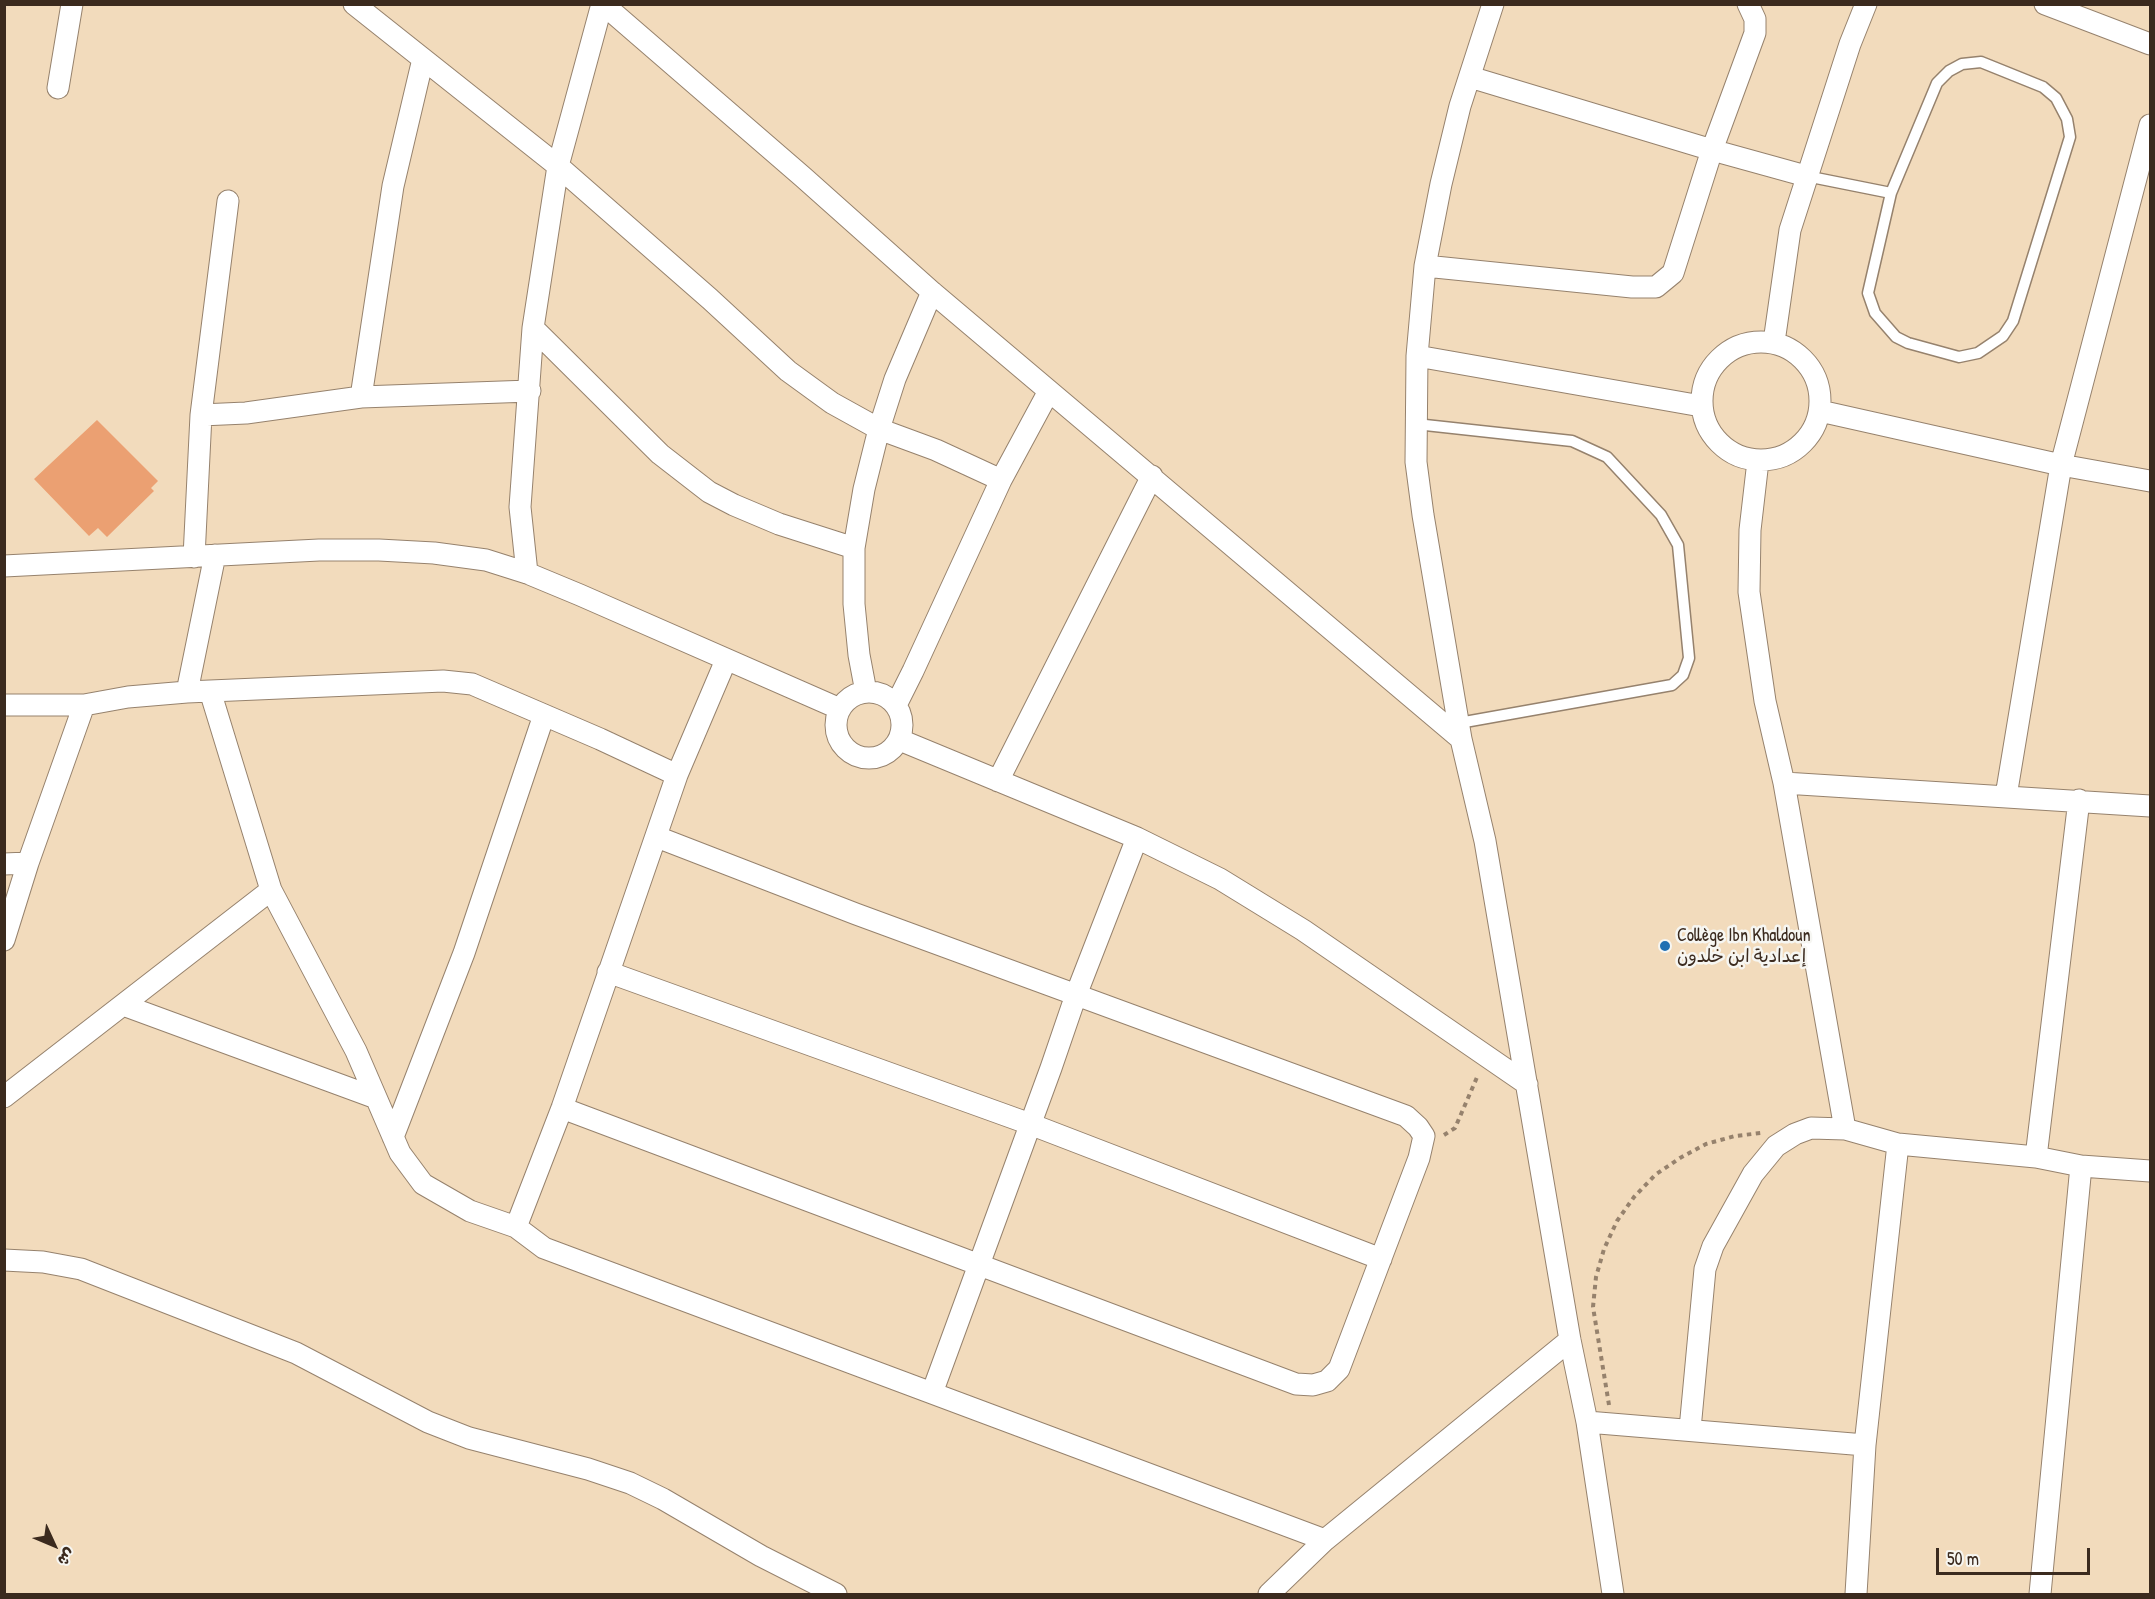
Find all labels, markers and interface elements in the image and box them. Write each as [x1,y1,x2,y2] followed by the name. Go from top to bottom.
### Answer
[1677,925,1811,968] place label: Collège Ibn Khaldoun إعدادية ابن خلدون
[1658,939,1672,953] marker: Collège Ibn Khaldoun إعدادية ابن خلدون
[24,1515,84,1575] north arrow
[1939,1536,2094,1574] scale bar
[53,1544,81,1571] text: ش
[1947,1546,1979,1571] text: 50 m

